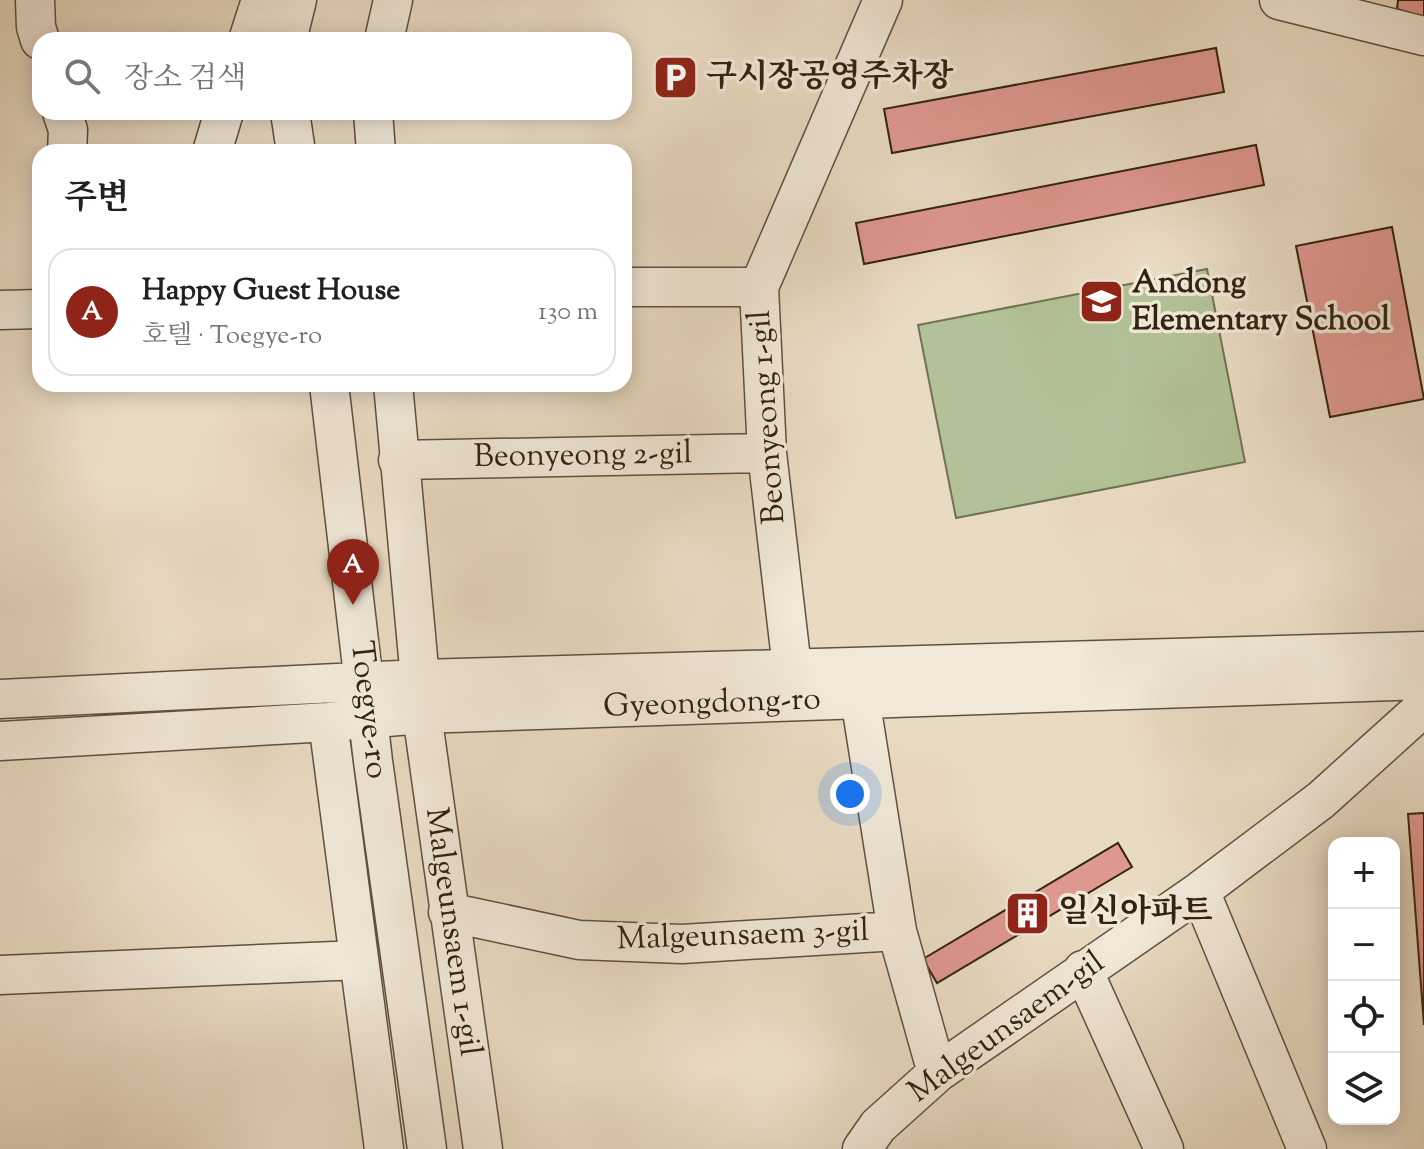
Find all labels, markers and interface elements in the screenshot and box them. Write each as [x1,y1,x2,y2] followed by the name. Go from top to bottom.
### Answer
[32,32,632,120] search box
[60,54,104,98] icon: search
[651,54,699,102] parking icon: 구시장공영주차장
[706,55,953,101] place label: 구시장공영주차장
[124,58,246,101] text: 장소 검색
[64,175,130,224] text: 주변
[1132,261,1390,344] place label: Andong Elementary School
[142,270,400,313] text: Happy Guest House
[1077,278,1125,326] school or university icon: Andong Elementary School
[81,294,103,331] text: A
[538,294,598,331] text: 130 m
[738,308,798,526] street label: Beonyeong 1-gil
[142,318,322,355] text: 호텔 · Toegye-ro
[473,431,693,481] street label: Beonyeong 2-gil
[327,539,379,605] pin: A
[337,639,399,781] street label: Toegye-ro
[602,677,822,731] street label: Gyeongdong-ro
[830,774,870,814] your location
[412,805,492,1059] street label: Malgeunsaem 1-gil
[1328,837,1400,1125] map controls
[1328,837,1400,909] button: +
[1003,889,1051,937] building icon: 일신아파트
[1058,890,1213,936] place label: 일신아파트
[616,909,870,963] street label: Malgeunsaem 3-gil
[1328,909,1400,981] button: −
[899,941,1115,1115] street label: Malgeunsaem-gil
[1328,981,1400,1053] button: locate
[1328,1053,1400,1125] button: layers

